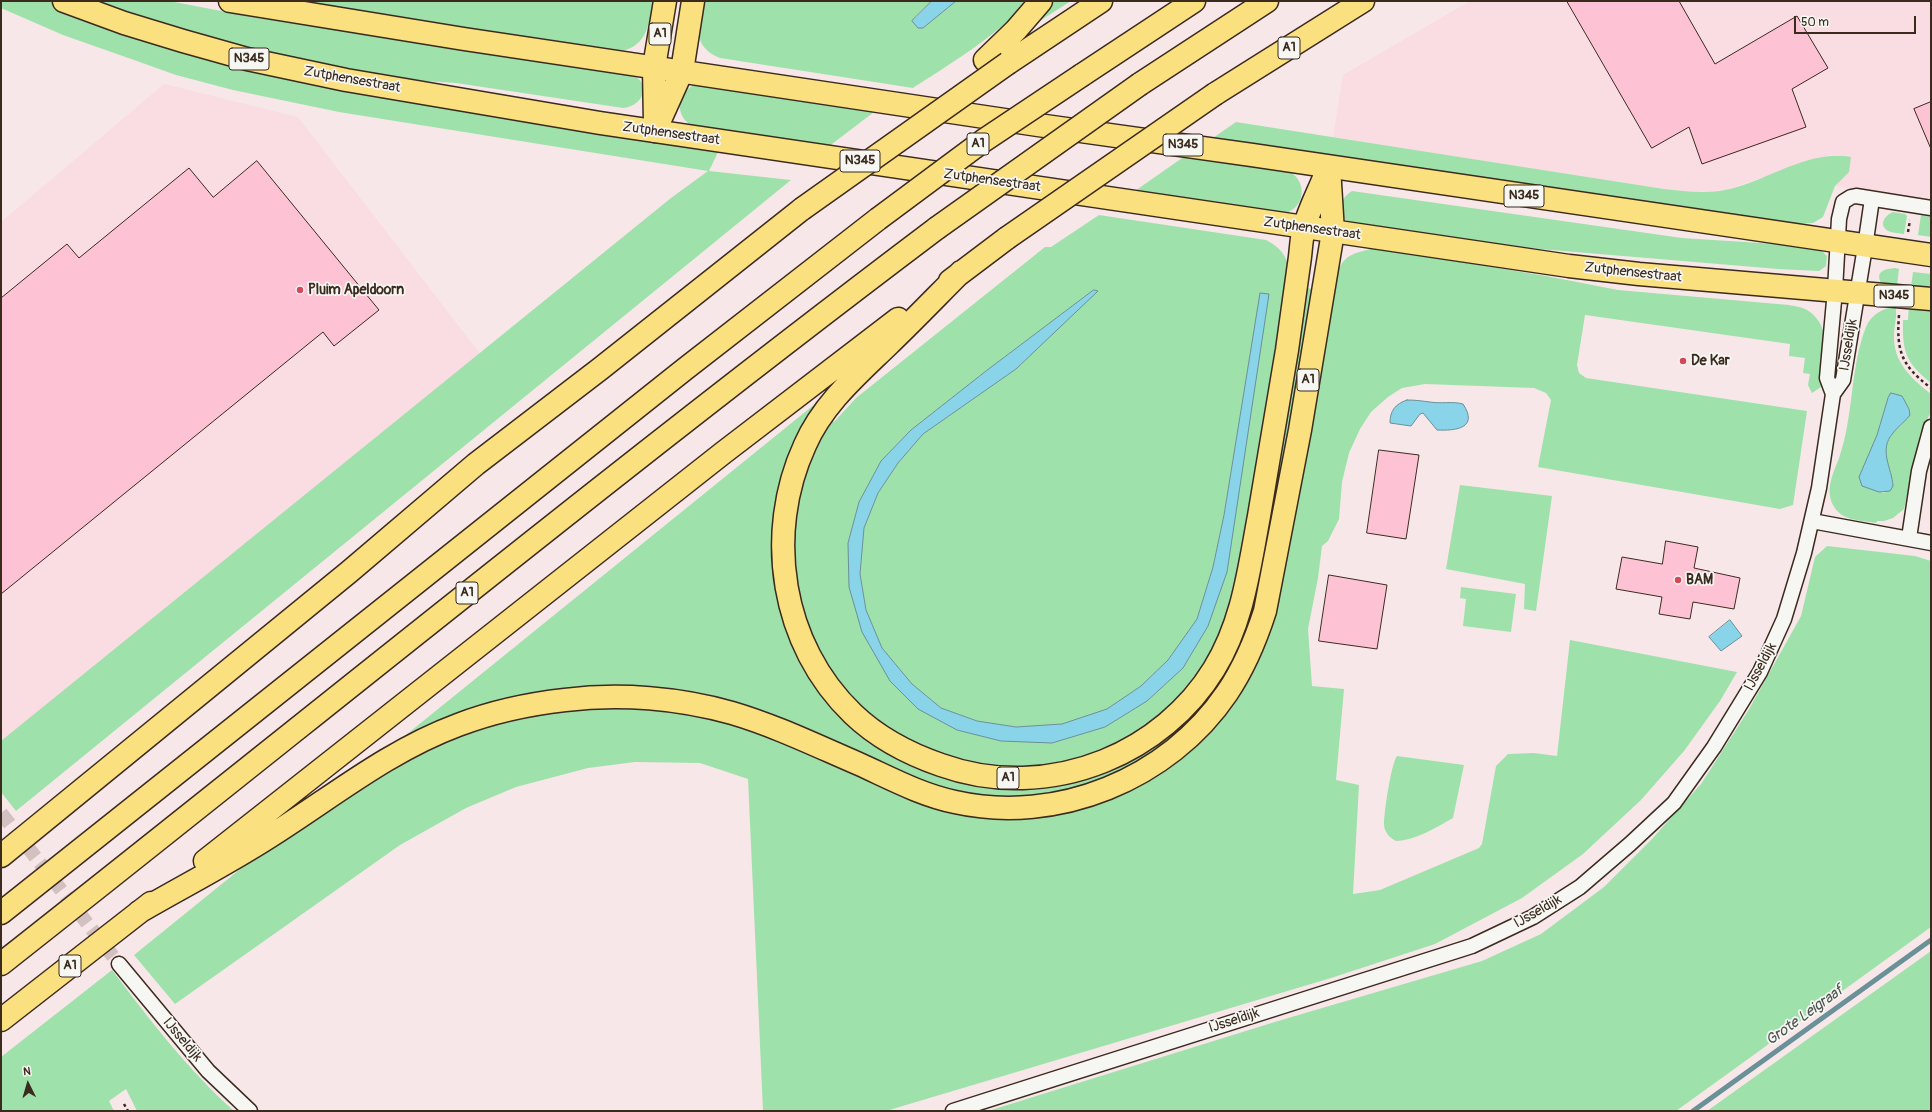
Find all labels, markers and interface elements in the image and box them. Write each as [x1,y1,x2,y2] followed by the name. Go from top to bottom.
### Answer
[1796,8,1918,34] scale bar
[1801,15,1829,30] text: 50 m
[649,23,671,45] road number: A1
[1278,37,1300,59] road number: A1
[229,48,269,70] road number: N345
[302,63,402,97] street label: Zutphensestraat
[621,119,721,149] street label: Zutphensestraat
[967,133,989,155] road number: A1
[1163,134,1203,156] road number: N345
[840,150,880,172] road number: N345
[942,166,1042,196] street label: Zutphensestraat
[1504,185,1544,207] road number: N345
[1262,214,1362,244] street label: Zutphensestraat
[1583,260,1683,286] street label: Zutphensestraat
[308,282,404,298] place label: Pluim Apeldoorn
[295,285,305,295] marker: Pluim Apeldoorn
[1874,285,1914,307] road number: N345
[1837,318,1861,372] street label: IJsseldijk
[1691,353,1730,369] place label: De Kar
[1678,356,1688,366] marker: De Kar
[1297,369,1319,391] road number: A1
[1686,572,1713,588] place label: BAM
[1673,575,1683,585] marker: BAM
[456,582,478,604] road number: A1
[1741,640,1781,694] street label: IJsseldijk
[997,767,1019,789] road number: A1
[1511,892,1565,932] street label: IJsseldijk
[59,955,81,977] road number: A1
[1763,982,1847,1050] water label: Grote Leigraaf
[1206,1005,1262,1037] street label: IJsseldijk
[159,1015,205,1065] street label: IJsseldijk
[8,1064,48,1104] north arrow
[23,1065,31,1078] text: N

